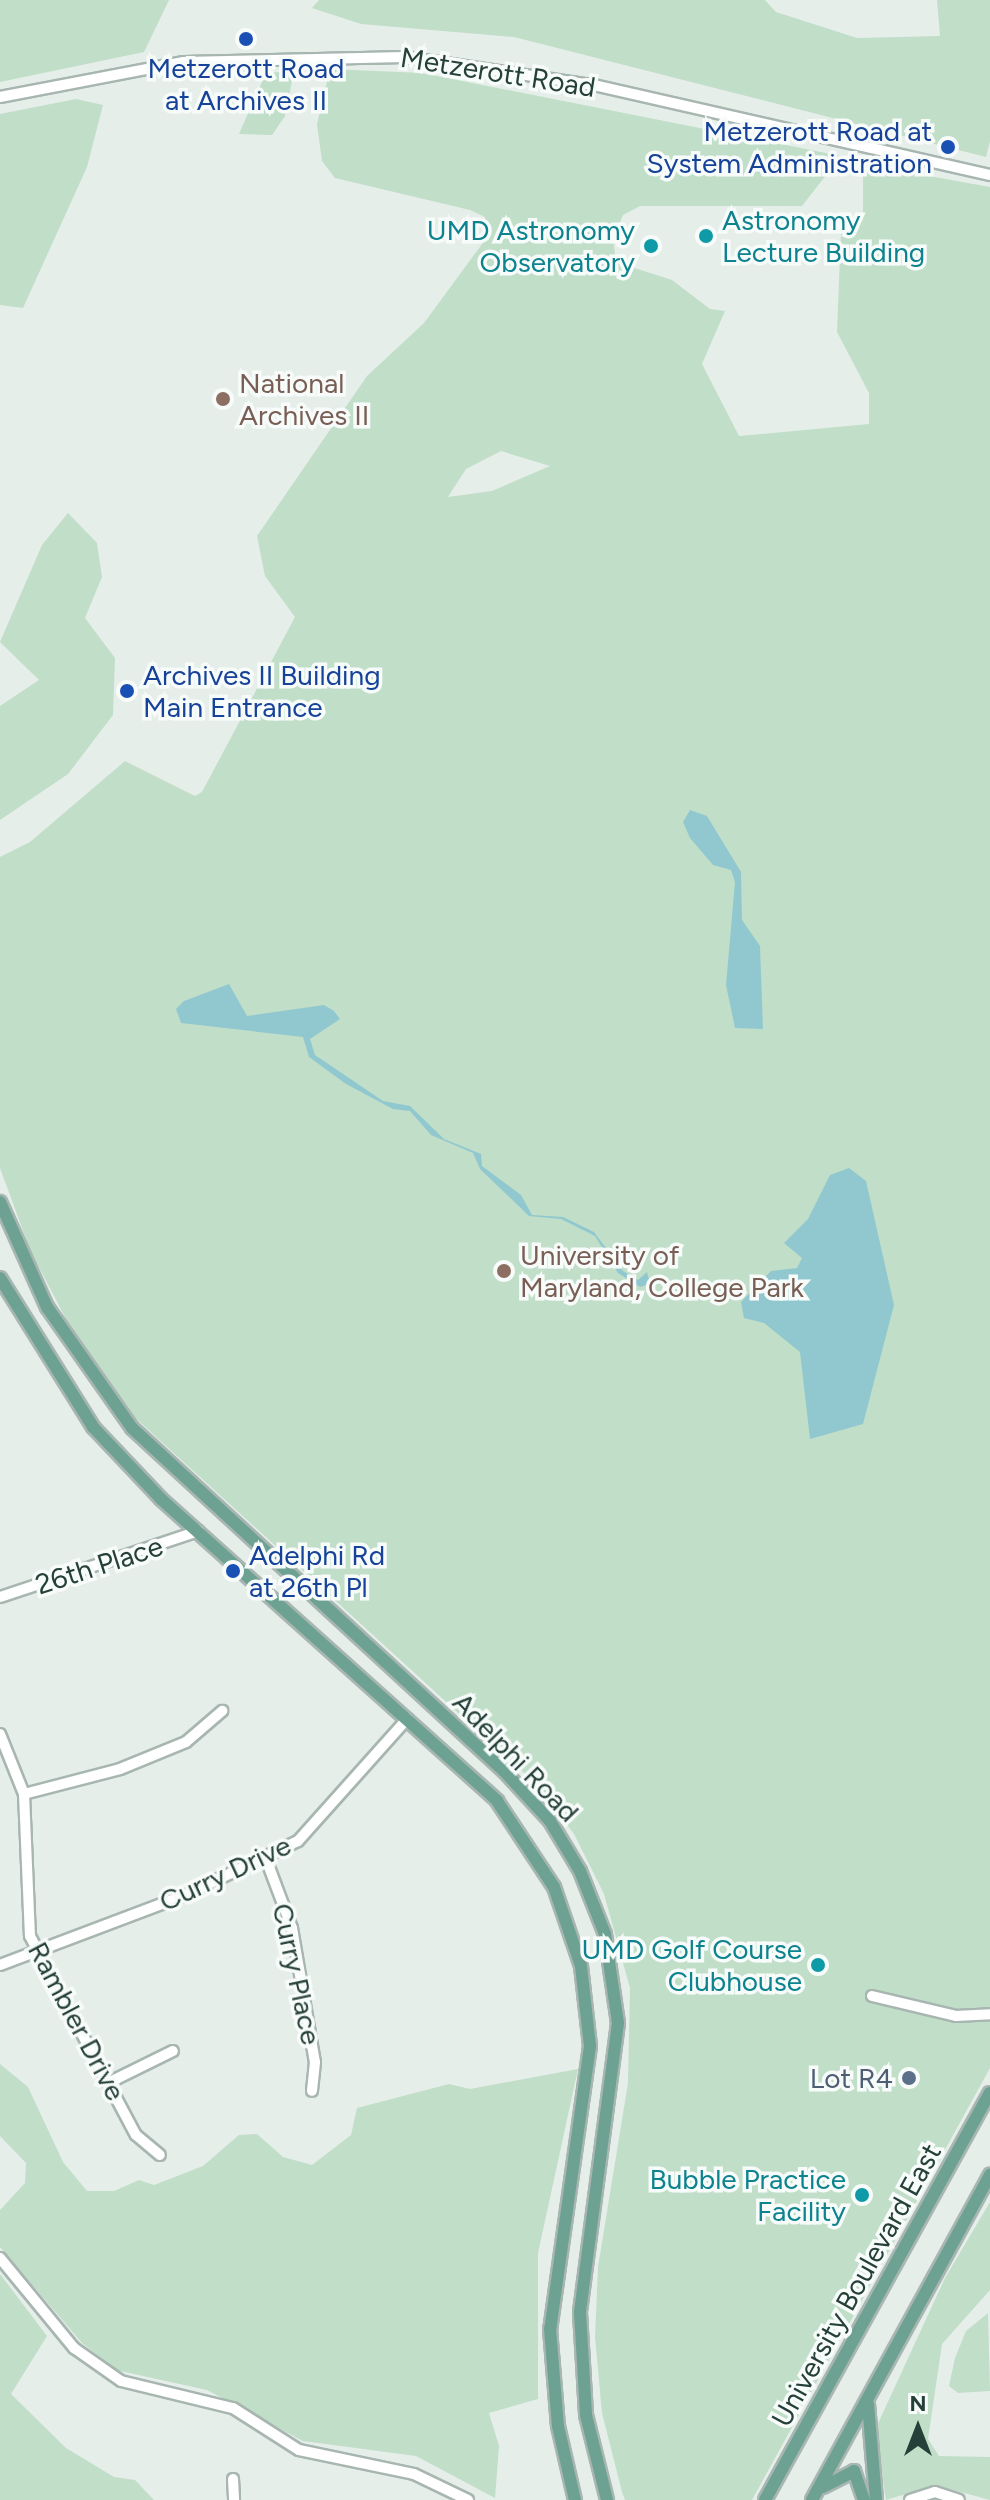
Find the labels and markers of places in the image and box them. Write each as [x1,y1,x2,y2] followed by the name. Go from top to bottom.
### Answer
[237,30,255,48] marker: Metzerott Road at Archives II
[148,51,344,117] place label: Metzerott Road at Archives II
[647,114,932,180] place label: Metzerott Road at System Administration
[939,138,957,156] marker: Metzerott Road at System Administration
[722,203,925,269] place label: Astronomy Lecture Building
[427,213,635,279] place label: UMD Astronomy Observatory
[697,227,715,245] marker: Astronomy Lecture Building
[642,237,660,255] marker: UMD Astronomy Observatory
[239,366,369,432] place label: National Archives II
[214,390,232,408] marker: National Archives II
[143,658,381,724] place label: Archives II Building Main Entrance
[118,682,136,700] marker: Archives II Building Main Entrance
[520,1238,804,1304] place label: University of Maryland, College Park
[495,1262,513,1280] marker: University of Maryland, College Park
[249,1538,385,1604] place label: Adelphi Rd at 26th Pl
[224,1562,242,1580] marker: Adelphi Rd at 26th Pl
[582,1932,802,1998] place label: UMD Golf Course Clubhouse
[809,1956,827,1974] marker: UMD Golf Course Clubhouse
[810,2061,893,2095] place label: Lot R4
[900,2069,918,2087] marker: Lot R4
[650,2162,846,2228] place label: Bubble Practice Facility
[853,2186,871,2204] marker: Bubble Practice Facility

